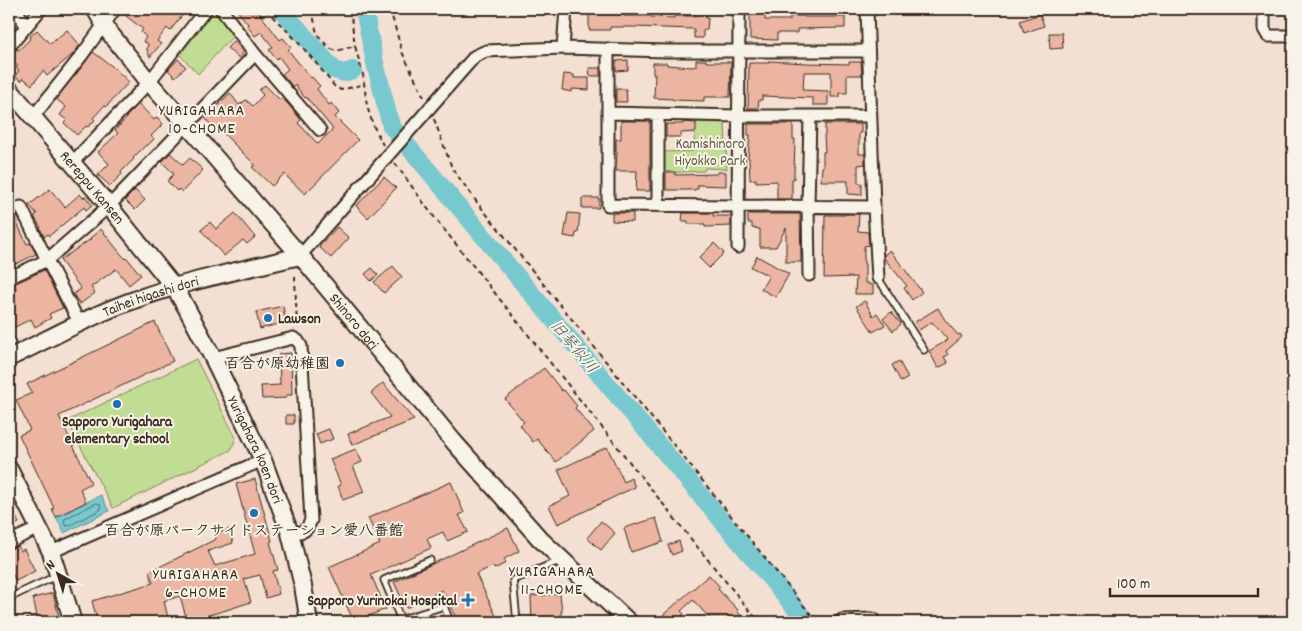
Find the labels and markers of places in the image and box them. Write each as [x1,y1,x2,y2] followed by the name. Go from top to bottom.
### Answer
[278,309,321,331] place label: Lawson
[262,312,274,324] marker: Lawson
[225,354,330,376] place label: 百合が原幼稚園
[334,357,346,369] marker: 百合が原幼稚園
[111,398,123,410] marker: Sapporo Yurigahara elementary school
[62,412,173,451] place label: Sapporo Yurigahara elementary school
[248,507,260,519] marker: 百合が原パークサイドステーション愛八番館
[104,521,404,543] place label: 百合が原パークサイドステーション愛八番館
[307,591,457,613] place label: Sapporo Yurinokai Hospital
[461,593,475,607] marker: Sapporo Yurinokai Hospital

